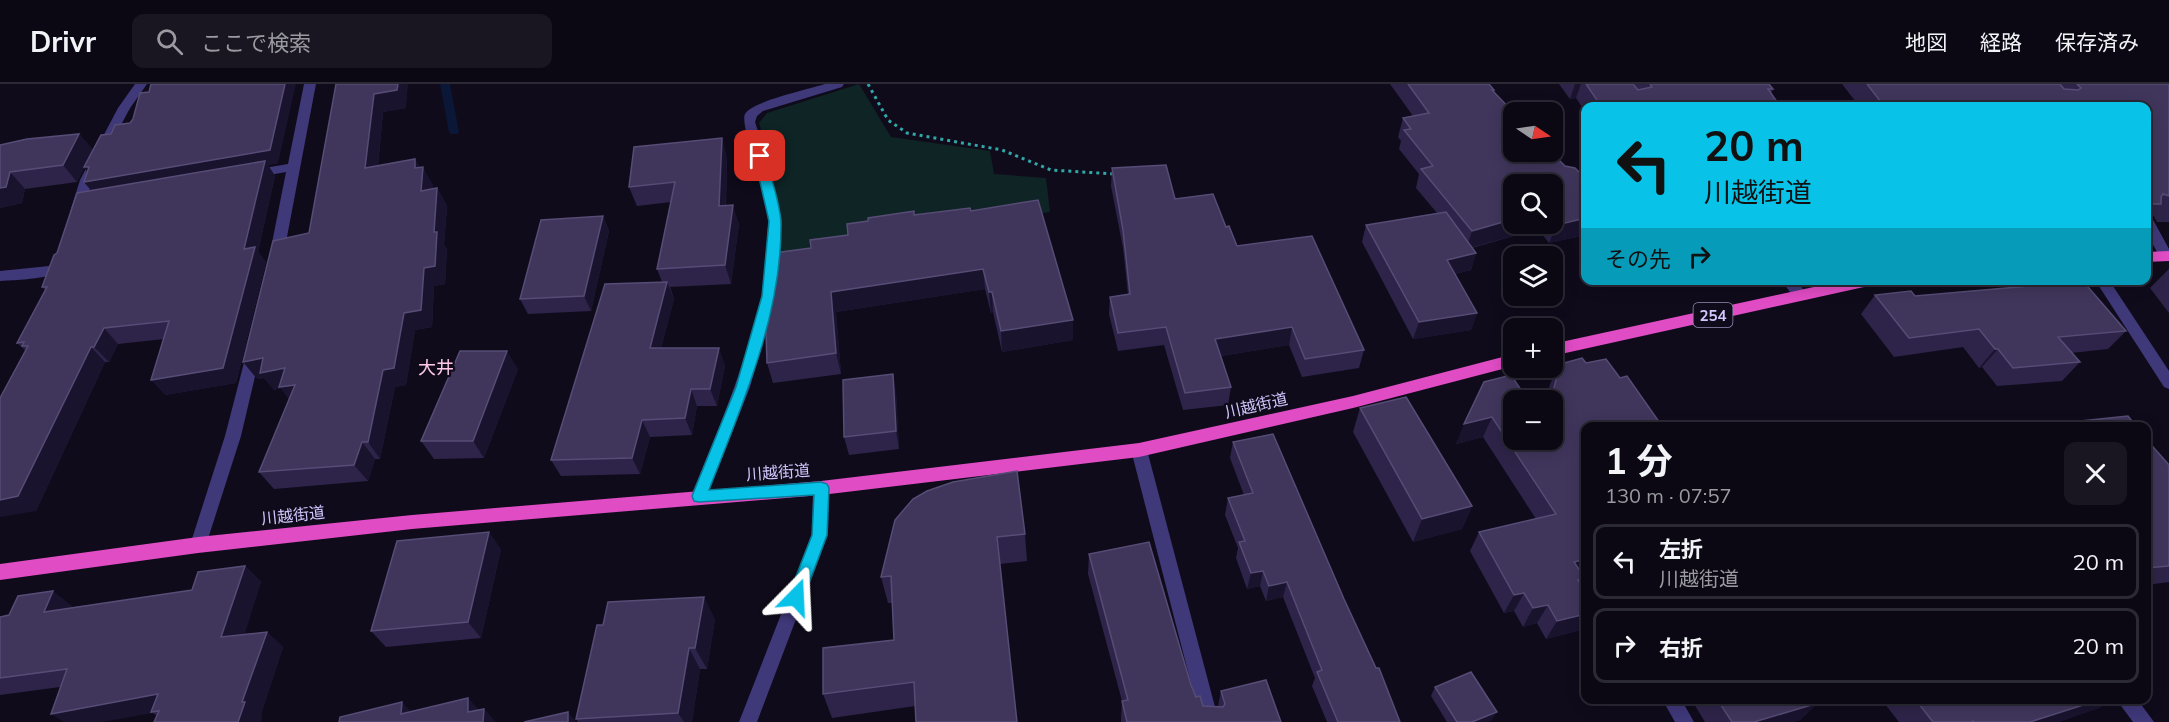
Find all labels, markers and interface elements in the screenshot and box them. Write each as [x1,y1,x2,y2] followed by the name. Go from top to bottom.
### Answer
[132,14,552,68] search box
[30,24,96,59] text: Drivr
[153,25,186,58] icon: search
[201,29,311,57] text: ここで検索
[1905,29,1947,55] text: 地図
[1980,29,2022,55] text: 経路
[2055,29,2139,55] text: 保存済み
[1503,102,1563,162] north arrow
[1503,102,1563,450] map controls
[1704,119,1804,172] text: 20 m
[1605,126,1683,204] icon: left
[734,130,785,181] pin
[743,139,776,172] icon: arrive
[1503,174,1563,234] button: search
[1704,175,1812,209] text: 川越街道
[1683,240,1716,273] icon: right
[1605,245,1671,273] text: その先
[1503,246,1563,306] button: layers
[1694,303,1732,327] road number: 254
[1503,318,1563,378] button: +
[418,356,454,379] district label: 大井
[1223,388,1289,422] street label: 川越街道
[1503,390,1563,450] button: −
[1605,438,1672,483] text: 1 分
[2064,442,2127,505] button: close
[745,460,811,484] street label: 川越街道
[1605,483,1731,508] text: 130 m · 07:57
[260,502,326,528] street label: 川越街道
[1659,535,1703,563] text: 左折
[1608,545,1641,578] icon: left
[2073,548,2124,576] text: 20 m
[764,565,828,629] position arrow
[1659,566,1739,591] text: 川越街道
[1608,629,1641,662] icon: right
[2073,632,2124,660] text: 20 m
[1659,634,1703,662] text: 右折

